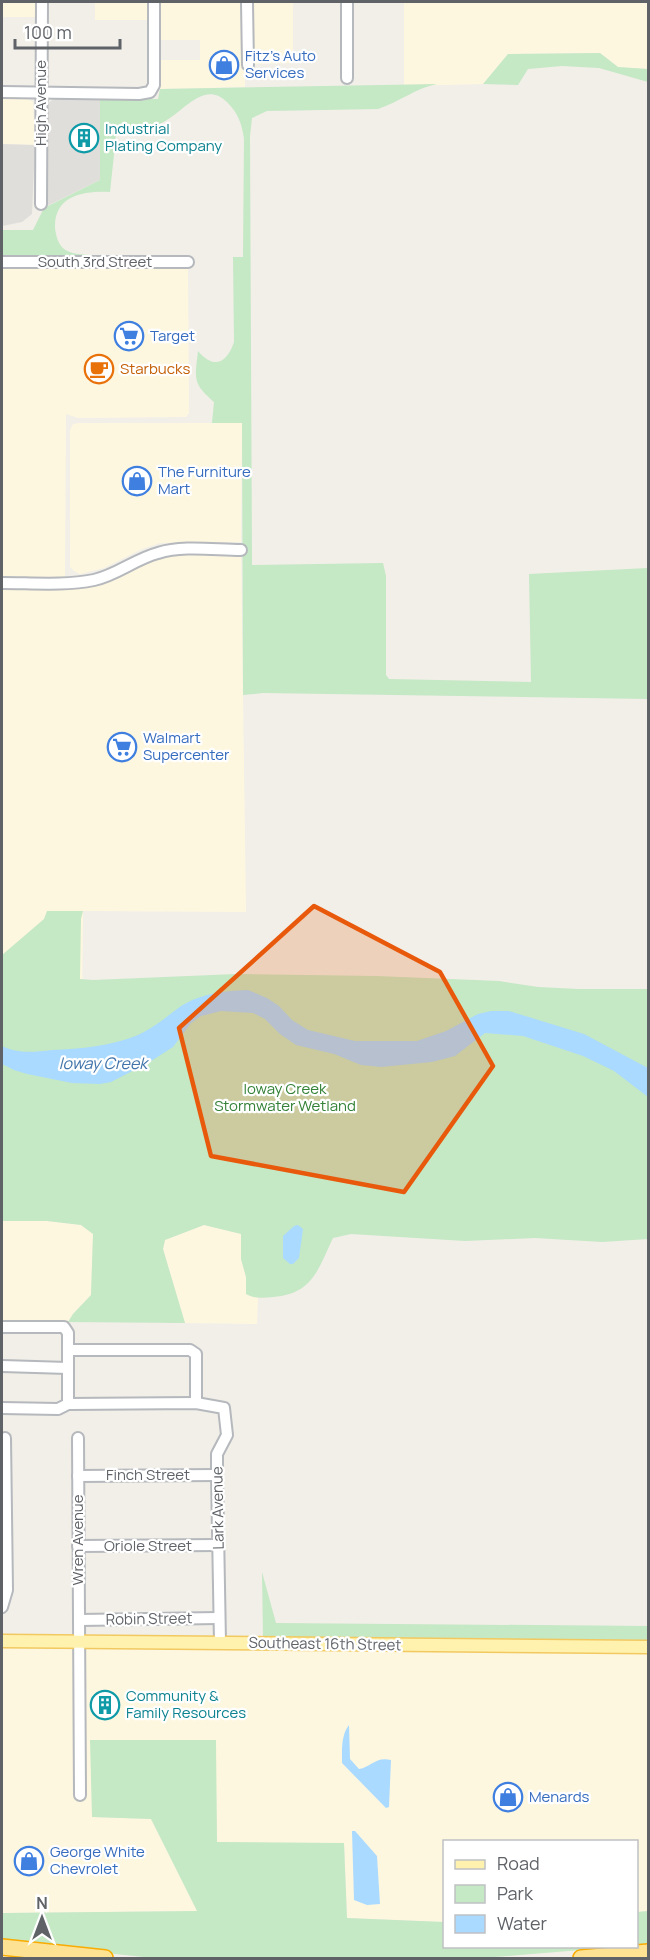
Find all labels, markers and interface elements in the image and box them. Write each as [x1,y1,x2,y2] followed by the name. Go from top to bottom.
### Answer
[15,12,120,50] scale bar
[24,20,72,44] text: 100 m
[245,45,316,83] place label: Fitz's Auto Services
[208,49,240,81] shop icon: Fitz's Auto Services
[30,60,51,146] street label: High Avenue
[105,118,222,156] place label: Industrial Plating Company
[68,122,100,154] building icon: Industrial Plating Company
[38,251,152,272] street label: South 3rd Street
[113,320,145,352] supermarket icon: Target
[150,325,195,346] place label: Target
[83,353,115,385] cafe icon: Starbucks
[120,358,190,379] place label: Starbucks
[158,461,251,499] place label: The Furniture Mart
[121,465,153,497] shop icon: The Furniture Mart
[143,727,230,765] place label: Walmart Supercenter
[106,731,138,763] supermarket icon: Walmart Supercenter
[59,1052,149,1074] water label: Ioway Creek
[214,1078,356,1116] park label: Ioway Creek Stormwater Wetland
[106,1464,190,1485] street label: Finch Street
[206,1466,229,1550] street label: Lark Avenue
[67,1494,88,1586] street label: Wren Avenue
[104,1535,192,1556] street label: Oriole Street
[105,1607,193,1630] street label: Robin Street
[248,1632,402,1655] street label: Southeast 16th Street
[126,1685,246,1723] place label: Community & Family Resources
[89,1689,121,1721] building icon: Community & Family Resources
[492,1781,524,1813] shop icon: Menards
[529,1786,590,1807] place label: Menards
[443,1840,638,1948] legend
[50,1841,145,1879] place label: George White Chevrolet
[13,1845,45,1877] shop icon: George White Chevrolet
[497,1851,540,1875] text: Road
[497,1881,534,1905] text: Park
[12,1888,72,1948] north arrow
[36,1892,48,1914] text: N
[497,1911,547,1935] text: Water

